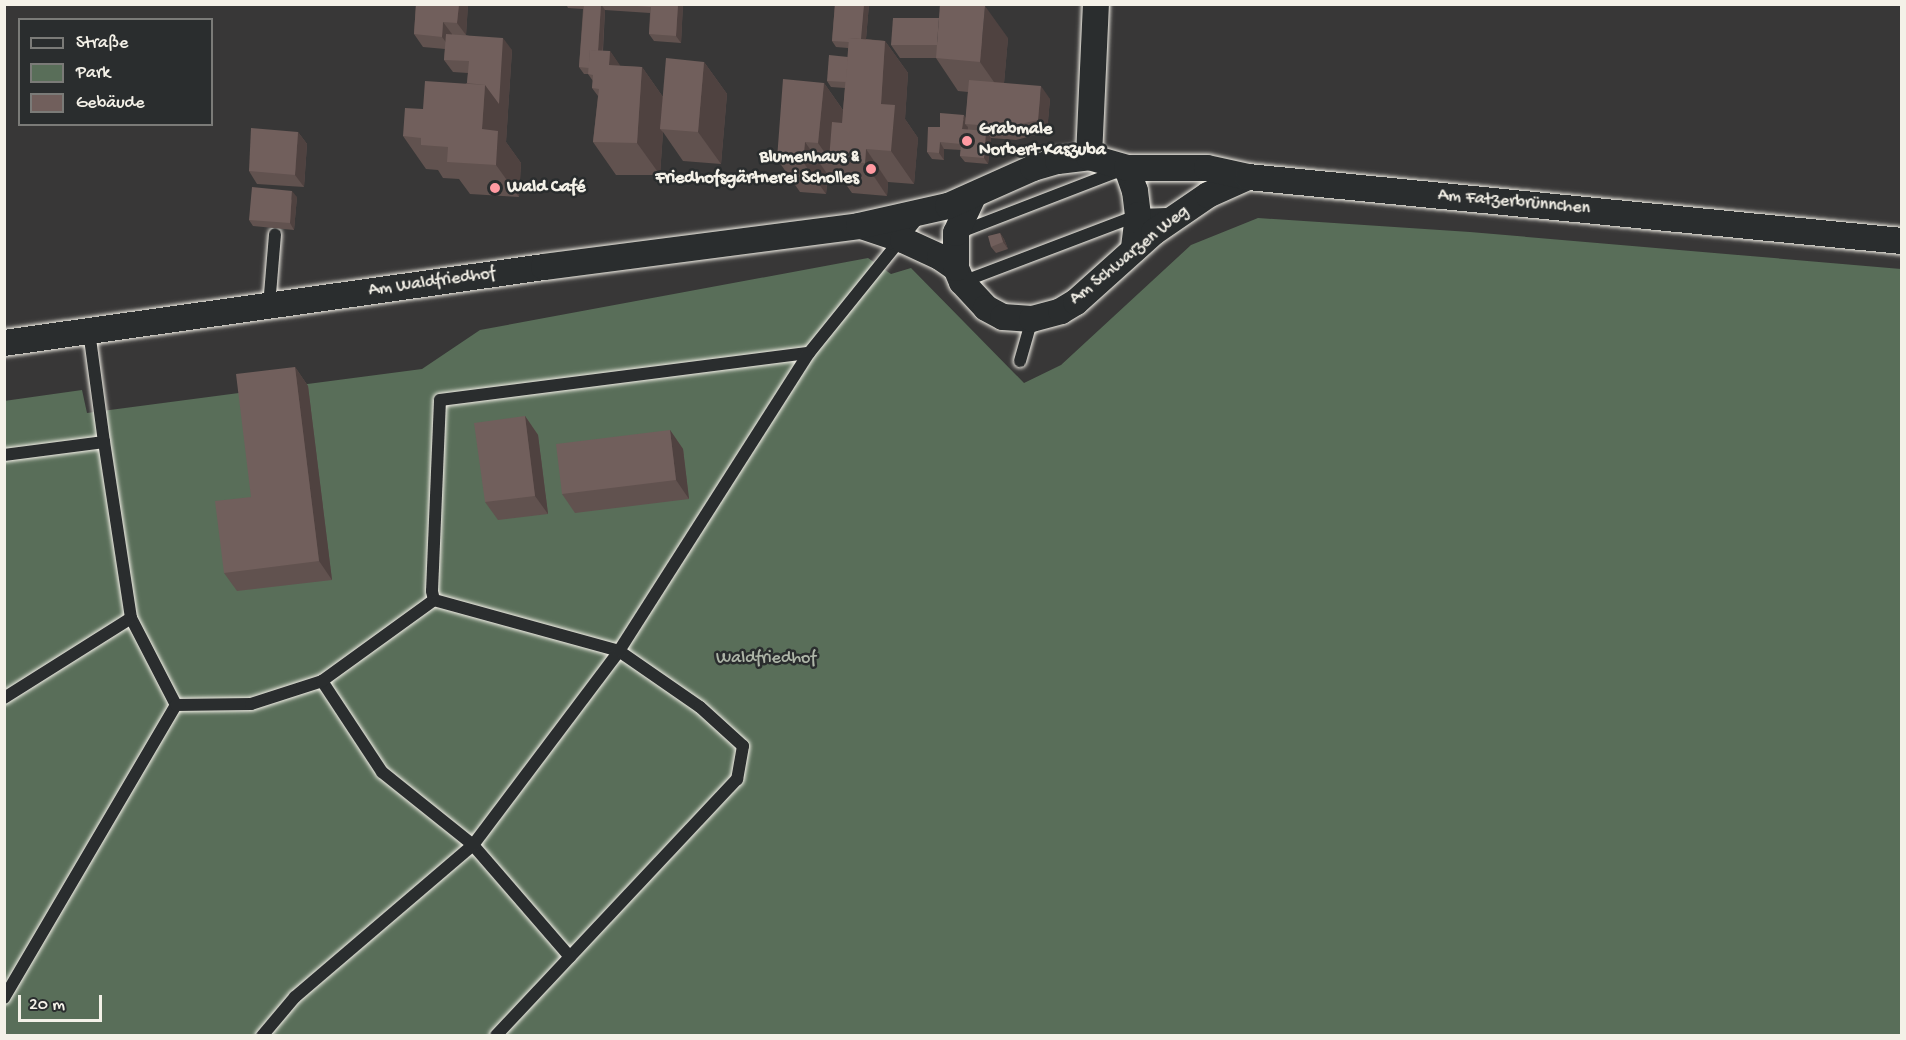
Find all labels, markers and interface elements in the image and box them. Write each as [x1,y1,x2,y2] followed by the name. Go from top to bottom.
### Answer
[18,18,213,126] legend
[76,33,128,54] text: Straße
[76,63,110,84] text: Park
[76,93,144,114] text: Gebäude
[979,120,1106,162] place label: Grabmale Norbert Kaszuba
[960,134,974,148] marker: Grabmale Norbert Kaszuba
[656,148,859,190] place label: Blumenhaus & Friedhofsgärtnerei Scholles
[864,162,878,176] marker: Blumenhaus & Friedhofsgärtnerei Scholles
[507,177,586,199] place label: Wald Café
[488,181,502,195] marker: Wald Café
[1437,186,1591,220] street label: Am Fatzerbrünnchen
[1066,201,1194,311] street label: Am Schwarzen Weg
[367,263,497,303] street label: Am Waldfriedhof
[716,648,816,670] park label: Waldfriedhof
[21,983,105,1021] scale bar
[29,995,65,1016] text: 20 m

